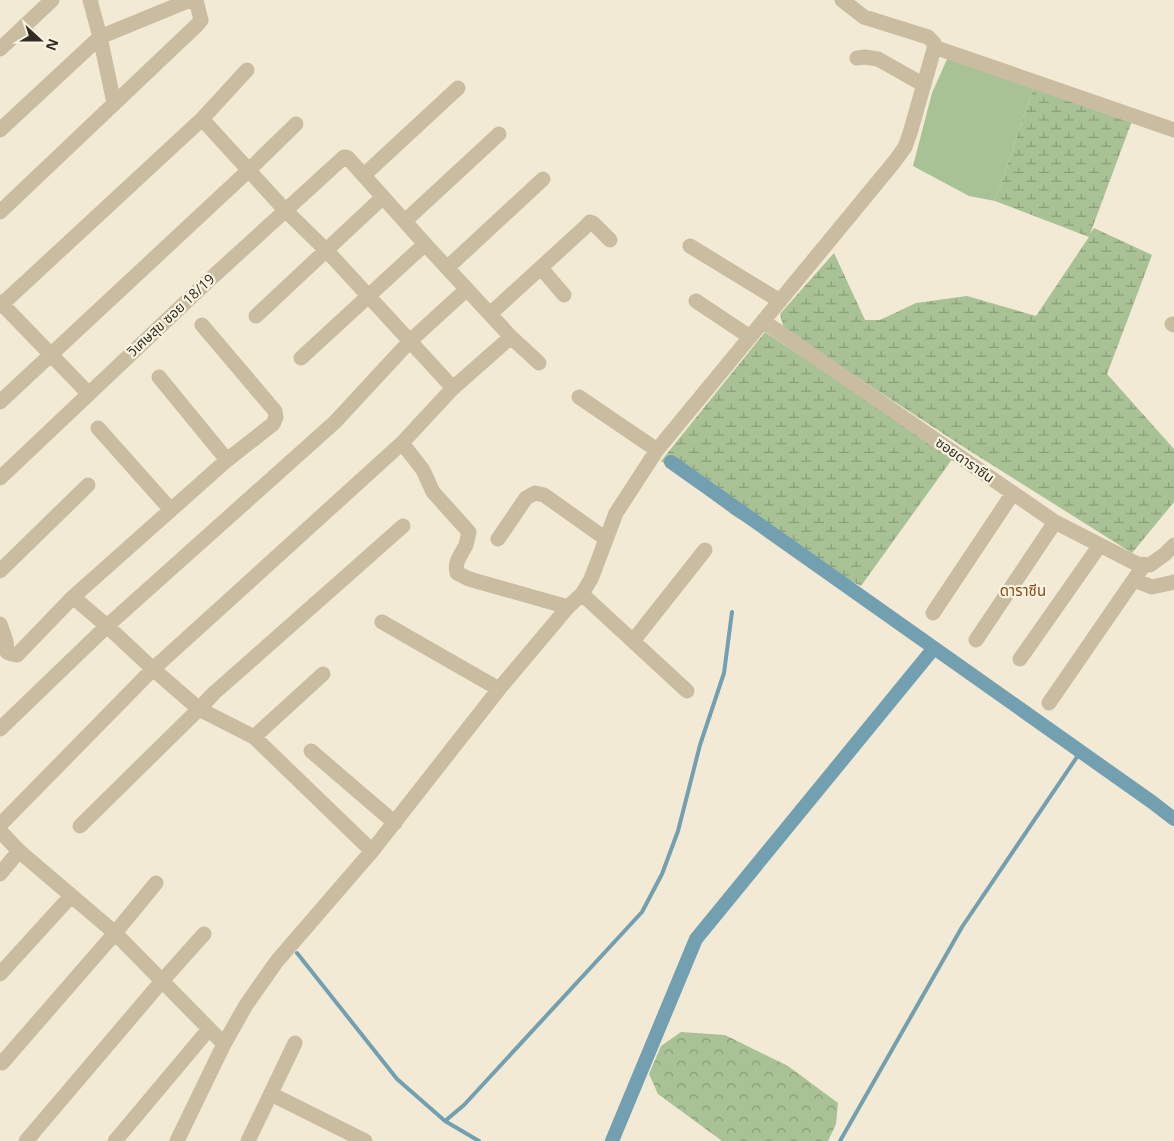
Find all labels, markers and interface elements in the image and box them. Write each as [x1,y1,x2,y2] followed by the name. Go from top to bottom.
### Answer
[15,15,65,65] north arrow
[42,36,64,54] text: N
[122,269,218,361] street label: วิเศษสุข ซอย 18/19
[932,432,998,487] street label: ซอยดาราซีน
[1000,580,1046,600] district label: ดาราซีน

